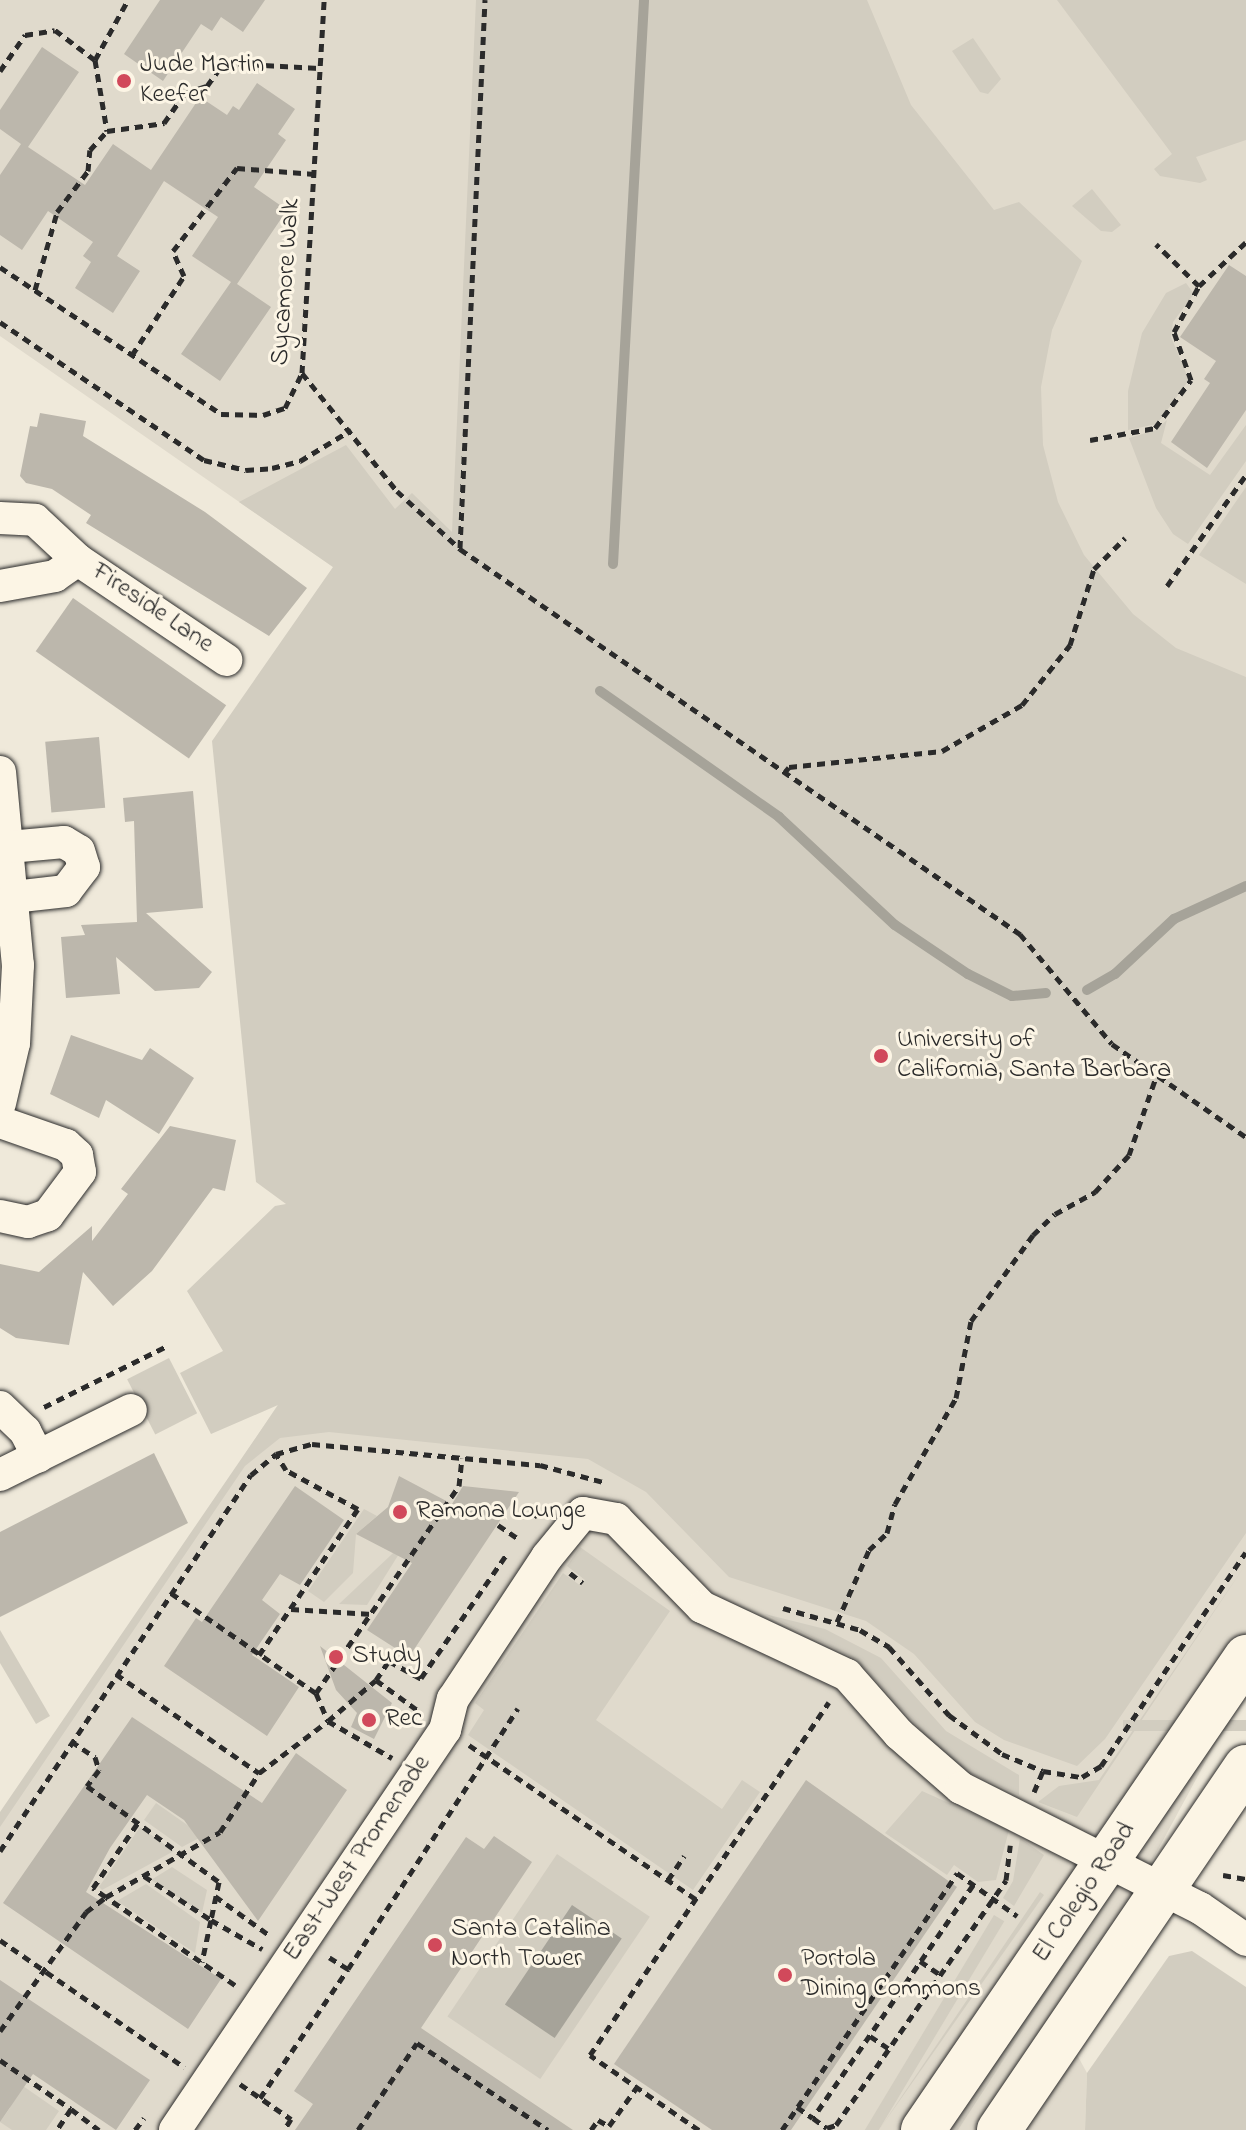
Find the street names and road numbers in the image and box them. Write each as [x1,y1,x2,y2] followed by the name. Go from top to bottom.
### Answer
[266,197,308,367] street label: Sycamore Walk
[85,557,219,661] street label: Fireside Lane
[277,1750,439,1968] street label: East-West Promenade
[1027,1817,1143,1969] street label: El Colegio Road

